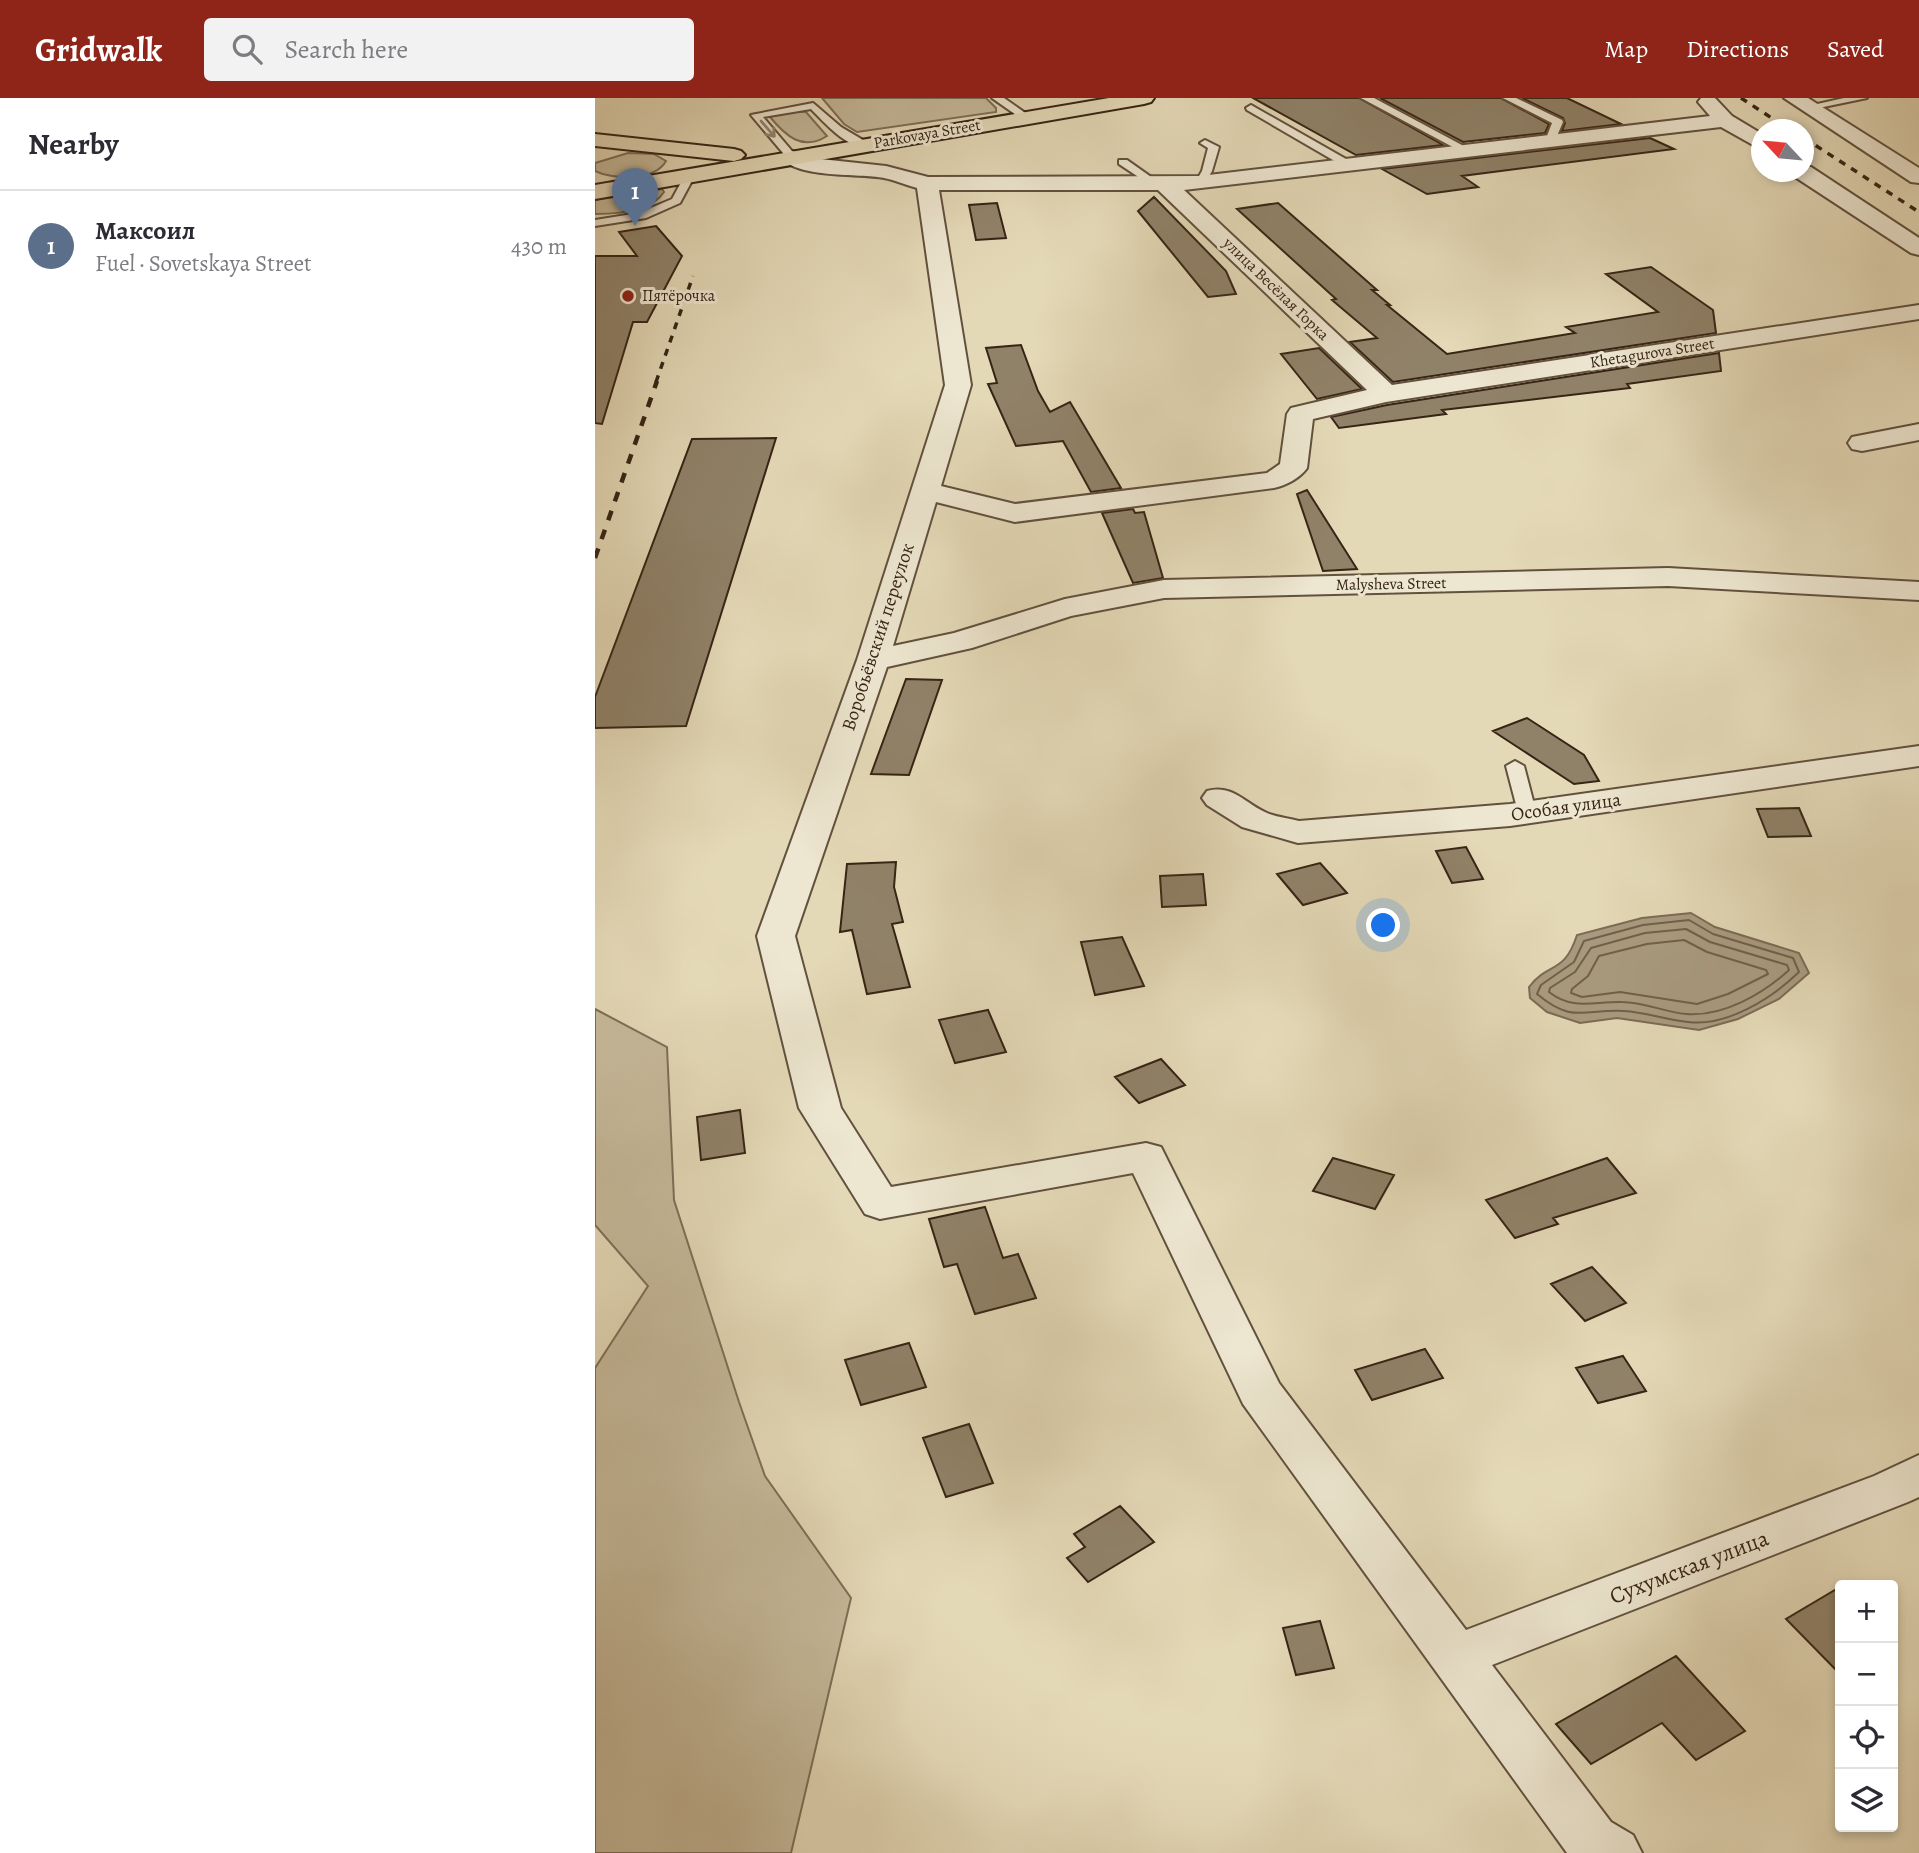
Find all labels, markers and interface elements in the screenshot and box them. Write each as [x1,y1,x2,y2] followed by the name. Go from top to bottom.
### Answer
[204,18,694,81] search box
[35,27,162,72] text: Gridwalk
[228,30,266,68] icon: search
[284,32,408,67] text: Search here
[1604,33,1648,65] text: Map
[1686,33,1789,65] text: Directions
[1827,33,1884,65] text: Saved
[872,114,982,154] street label: Parkovaya Street
[1751,119,1814,182] north arrow
[760,120,776,138] one-way arrow
[28,124,119,164] text: Nearby
[612,168,658,226] pin: 1
[95,213,195,248] text: Максоил
[47,231,55,262] text: 1
[511,231,567,262] text: 430 m
[1217,232,1334,346] street label: улица Весёлая Горка
[95,248,312,279] text: Fuel · Sovetskaya Street
[642,285,716,307] place label: Пятёрочка
[620,288,636,304] marker: Пятёрочка
[1588,332,1716,374] street label: Khetagurova Street
[835,540,921,734] street label: Воробьёвский переулок
[1335,572,1447,596] street label: Malysheva Street
[1509,786,1623,828] street label: Особая улица
[1366,908,1400,942] your location
[1605,1522,1773,1612] street label: Сухумская улица
[1835,1580,1898,1832] map controls
[1835,1580,1898,1643] button: +
[1835,1643,1898,1706] button: −
[1835,1706,1898,1769] button: locate
[1835,1769,1898,1832] button: layers

